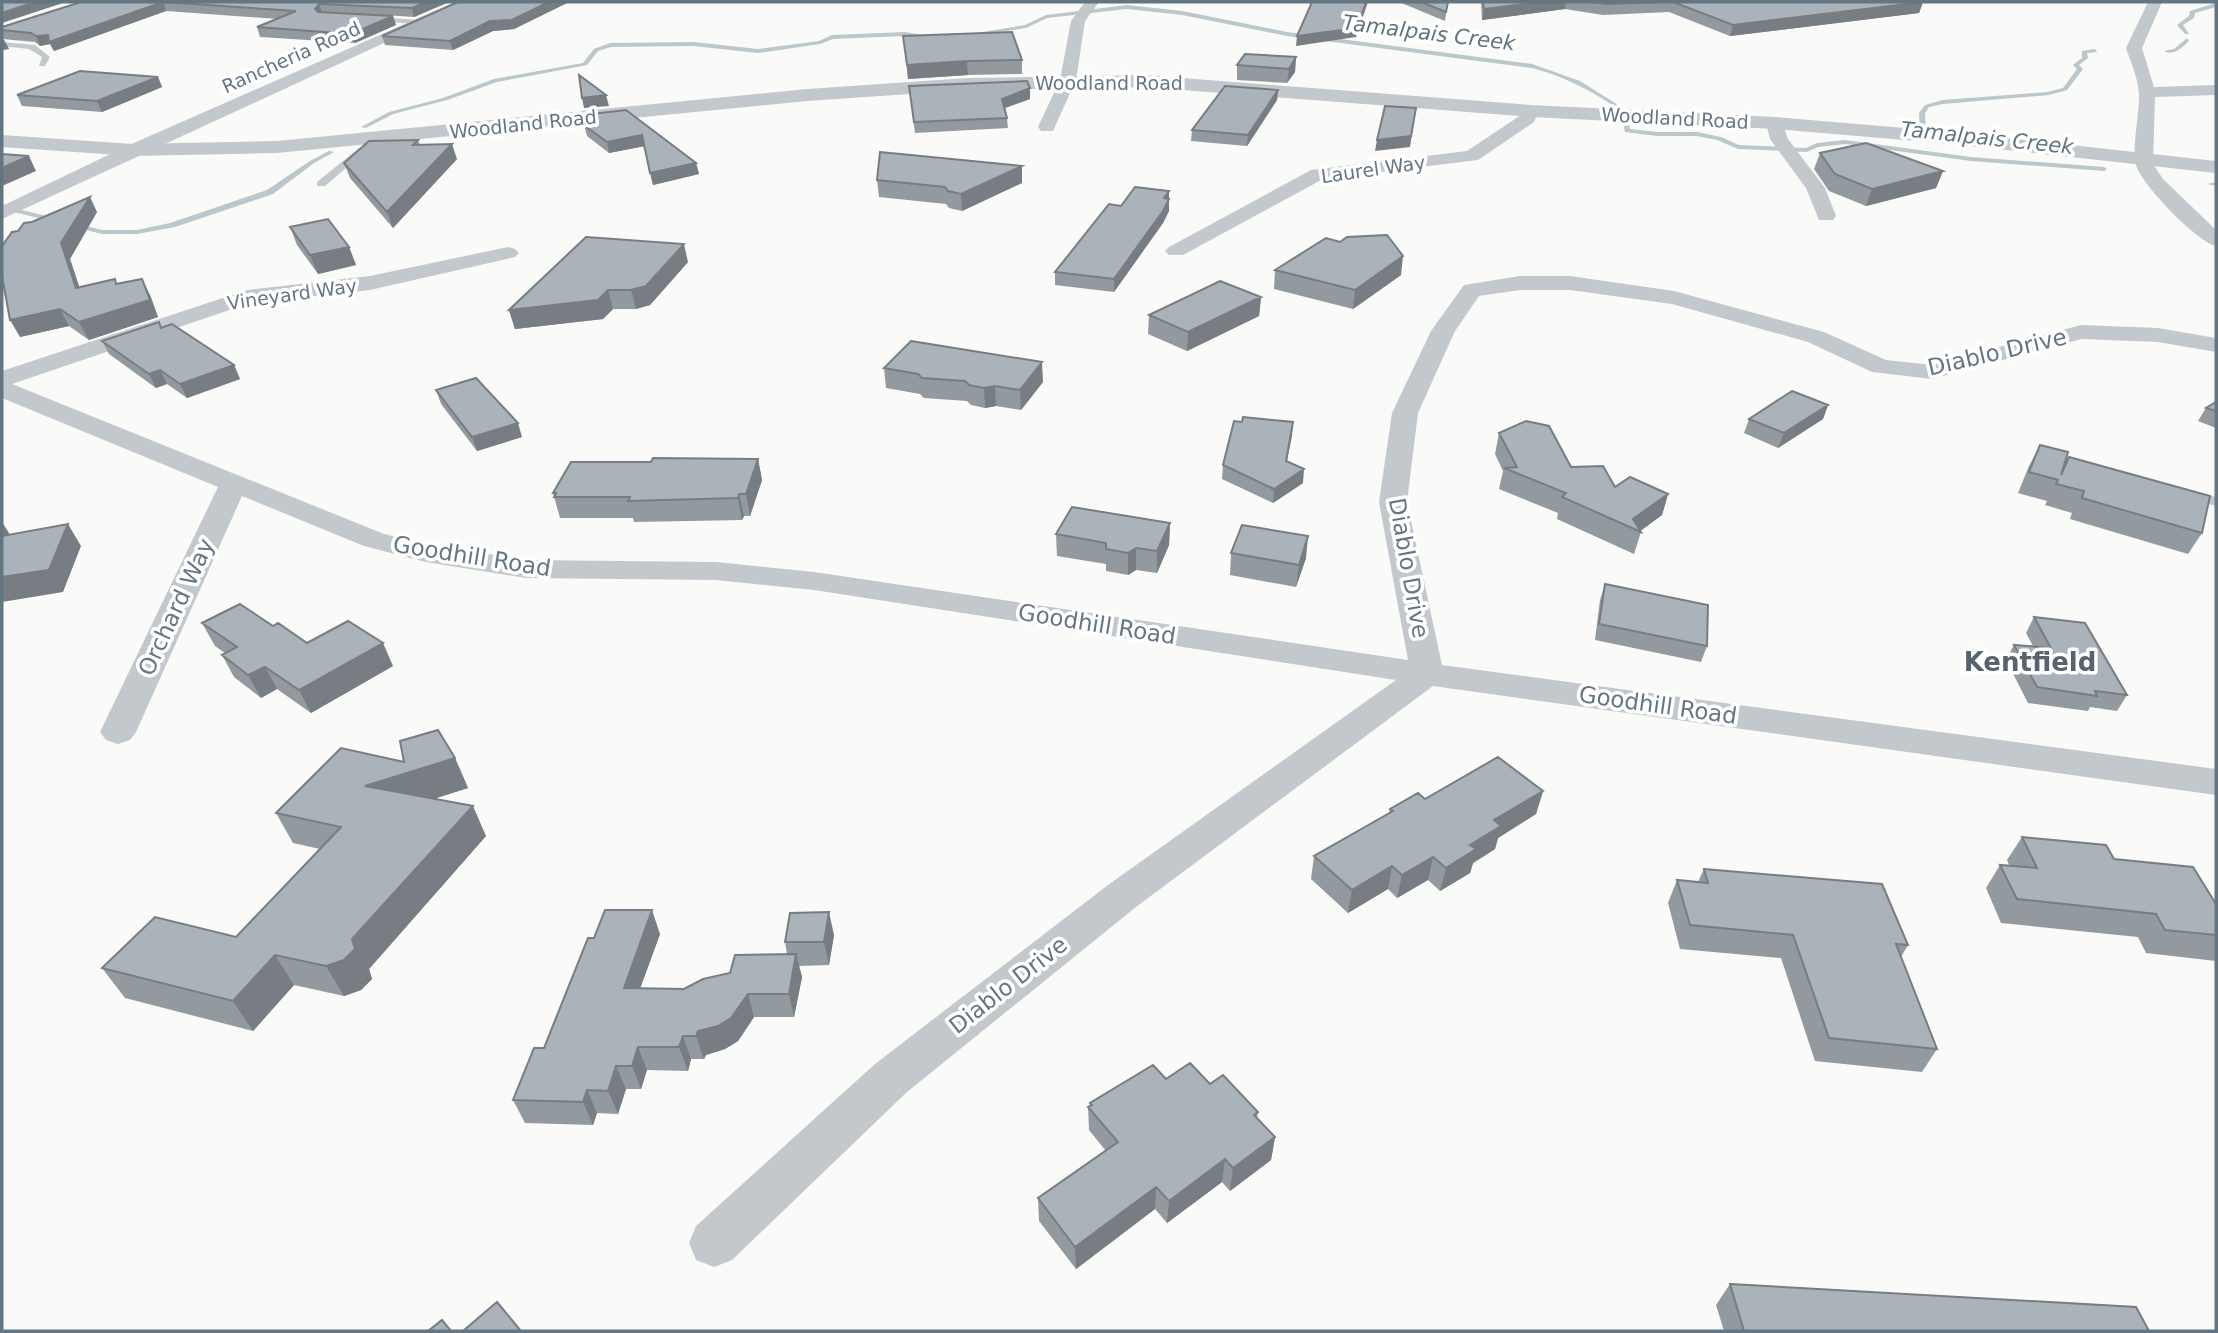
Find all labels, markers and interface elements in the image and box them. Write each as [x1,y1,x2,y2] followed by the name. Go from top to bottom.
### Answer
[1341,11,1517,56] water label: Tamalpais Creek
[218,17,364,97] street label: Rancheria Road
[1035,72,1183,94] street label: Woodland Road
[1601,103,1749,133] street label: Woodland Road
[448,105,598,143] street label: Woodland Road
[1899,117,2075,159] water label: Tamalpais Creek
[1319,151,1427,187] street label: Laurel Way
[226,274,358,314] street label: Vineyard Way
[1925,323,2069,381] street label: Diablo Drive
[1384,496,1434,640] street label: Diablo Drive
[391,531,553,581] street label: Goodhill Road
[133,534,219,680] street label: Orchard Way
[1016,599,1178,649] street label: Goodhill Road
[1964,647,2096,677] district label: Kentfield
[1577,681,1739,729] street label: Goodhill Road
[944,931,1072,1039] street label: Diablo Drive

